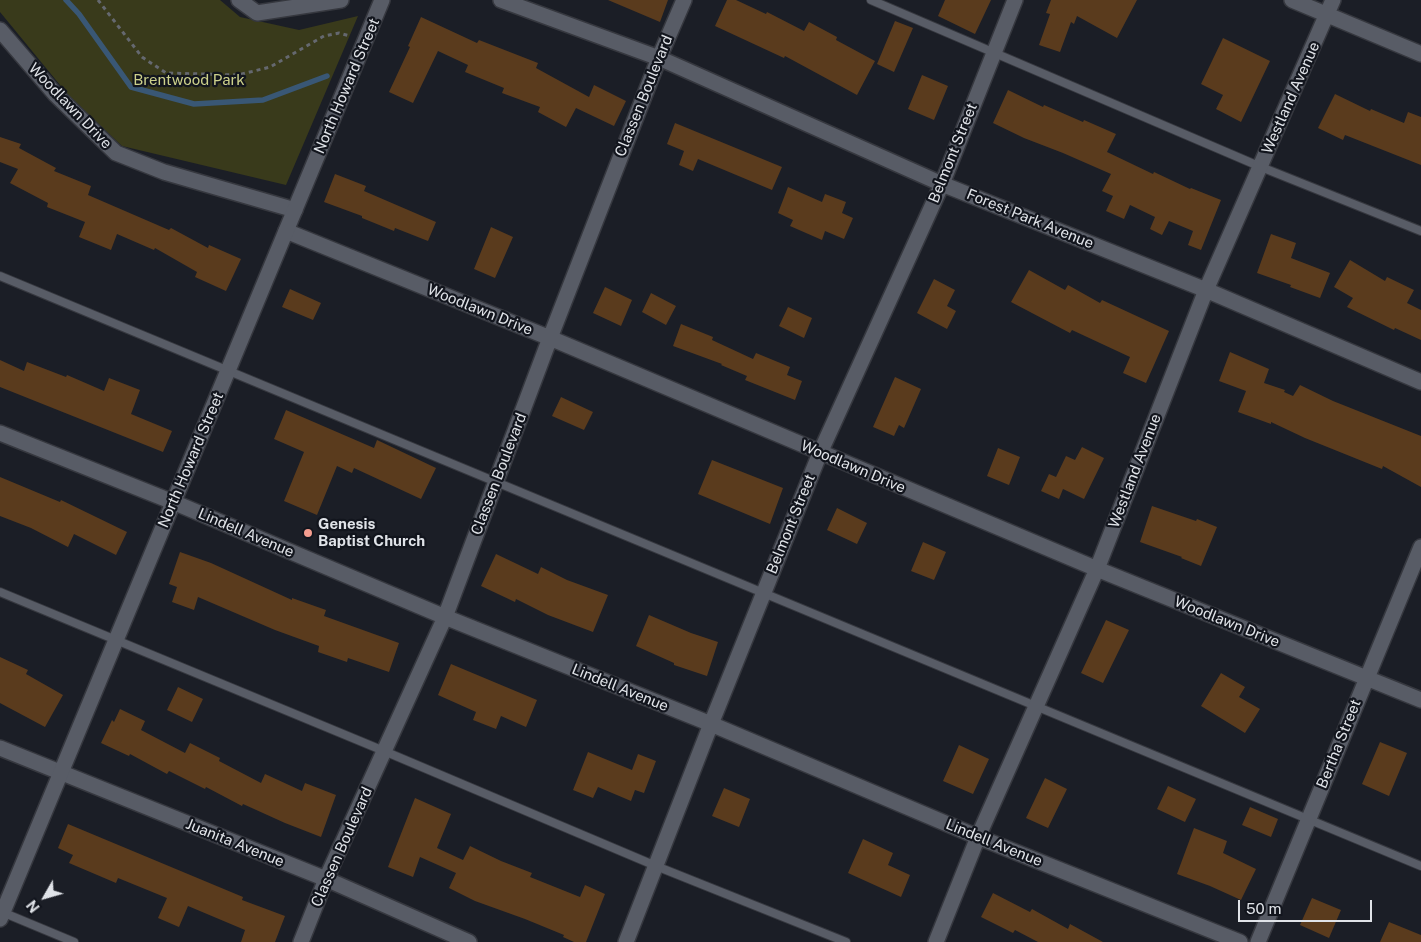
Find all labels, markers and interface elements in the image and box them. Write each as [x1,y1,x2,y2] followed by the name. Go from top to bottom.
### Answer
[310,16,384,156] street label: North Howard Street
[611,33,677,159] street label: Classen Boulevard
[1258,39,1324,157] street label: Westland Avenue
[25,59,115,153] street label: Woodlawn Drive
[133,71,245,89] park label: Brentwood Park
[925,100,981,206] street label: Belmont Street
[964,185,1096,253] street label: Forest Park Avenue
[425,281,535,339] street label: Woodlawn Drive
[154,390,228,530] street label: North Howard Street
[467,410,531,538] street label: Classen Boulevard
[1105,411,1165,531] street label: Westland Avenue
[798,437,908,497] street label: Woodlawn Drive
[763,471,819,577] street label: Belmont Street
[195,505,297,561] street label: Lindell Avenue
[318,515,425,550] place label: Genesis Baptist Church
[302,527,314,539] marker: Genesis Baptist Church
[1172,593,1282,651] street label: Woodlawn Drive
[569,660,671,716] street label: Lindell Avenue
[1313,697,1365,791] street label: Bertha Street
[307,784,377,910] street label: Classen Boulevard
[183,815,287,871] street label: Juanita Avenue
[943,815,1045,871] street label: Lindell Avenue
[20,872,70,922] north arrow
[1241,890,1375,922] scale bar
[24,897,43,915] text: N
[1246,900,1281,917] text: 50 m

